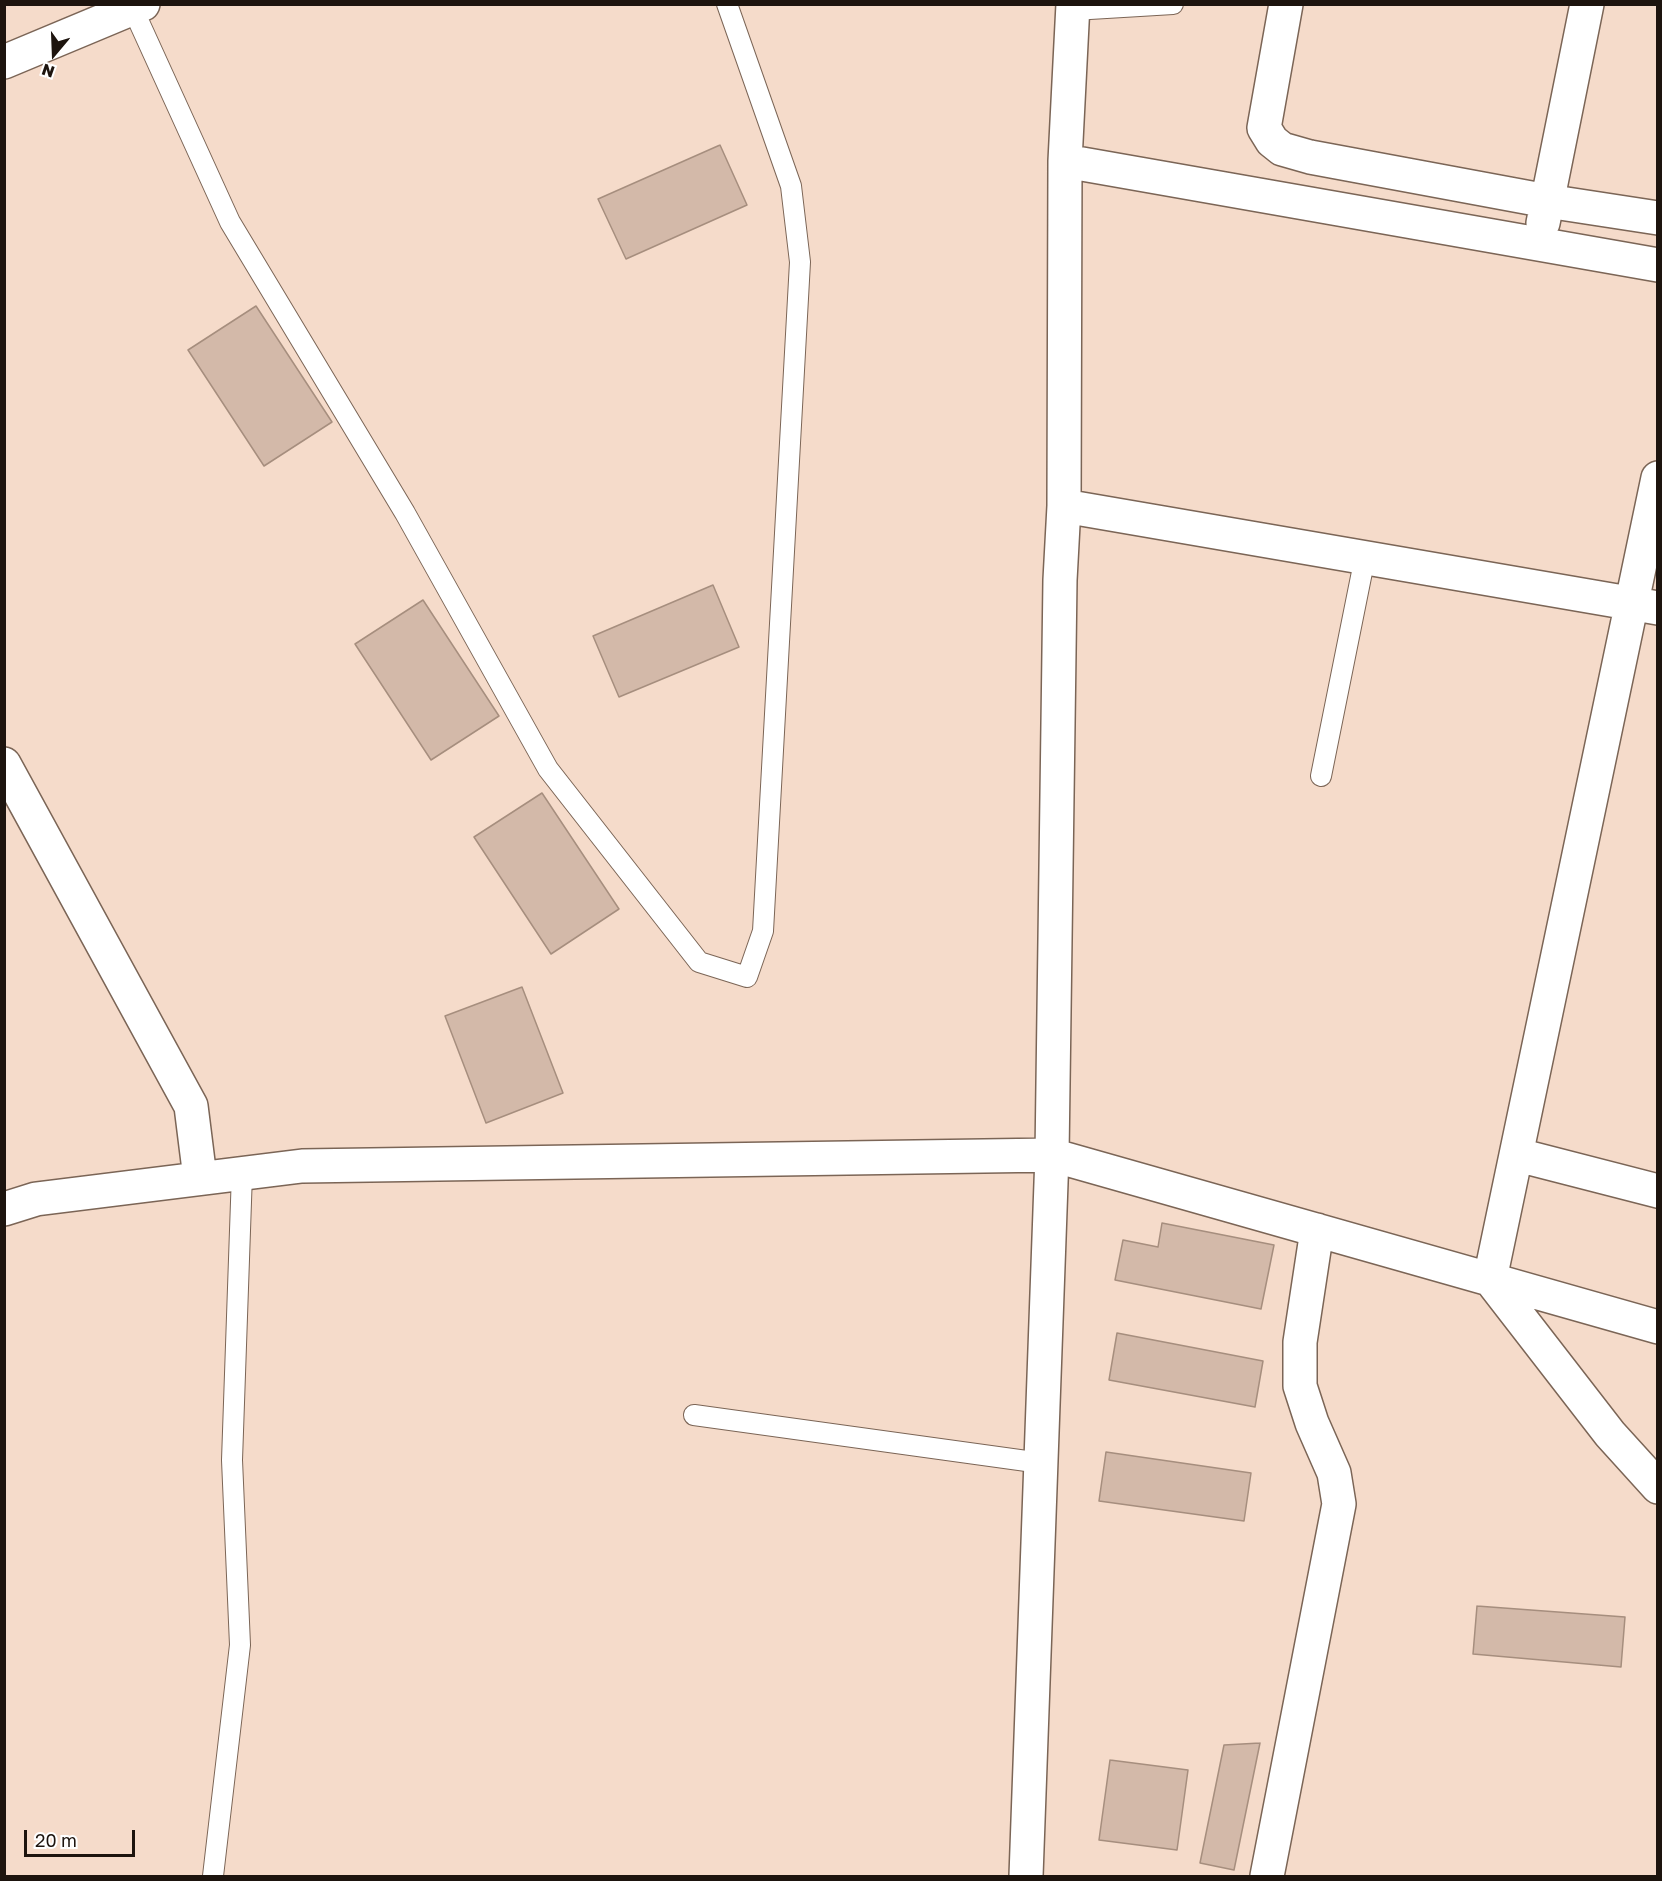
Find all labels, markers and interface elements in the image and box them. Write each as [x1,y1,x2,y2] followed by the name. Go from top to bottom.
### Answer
[24,24,84,84] north arrow
[39,60,57,82] text: N
[27,1818,138,1856] scale bar
[35,1829,77,1851] text: 20 m

